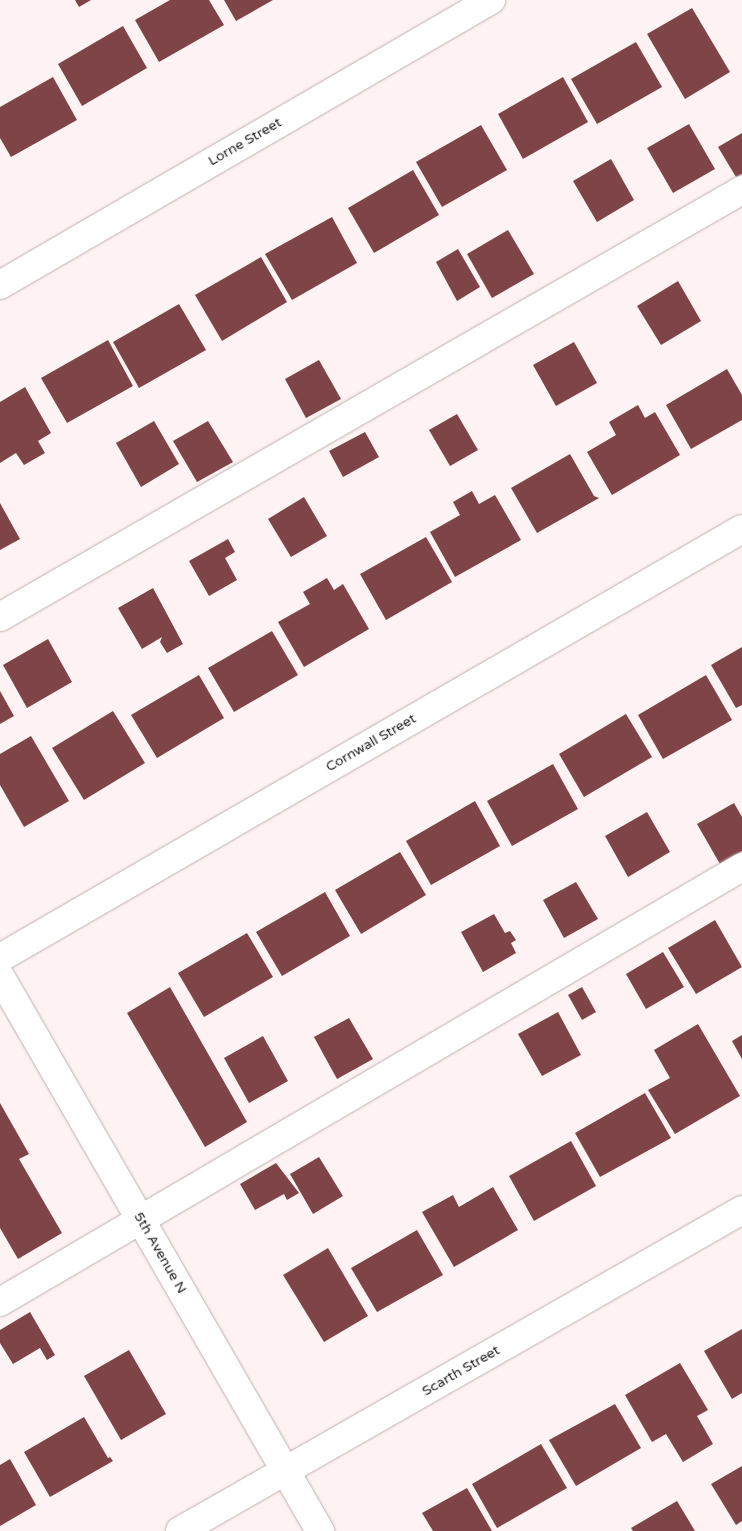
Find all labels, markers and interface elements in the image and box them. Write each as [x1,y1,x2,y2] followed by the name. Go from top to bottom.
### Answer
[205,114,285,170] street label: Lorne Street
[323,710,419,776] street label: Cornwall Street
[130,1209,190,1297] street label: 5th Avenue N
[419,1342,503,1400] street label: Scarth Street

